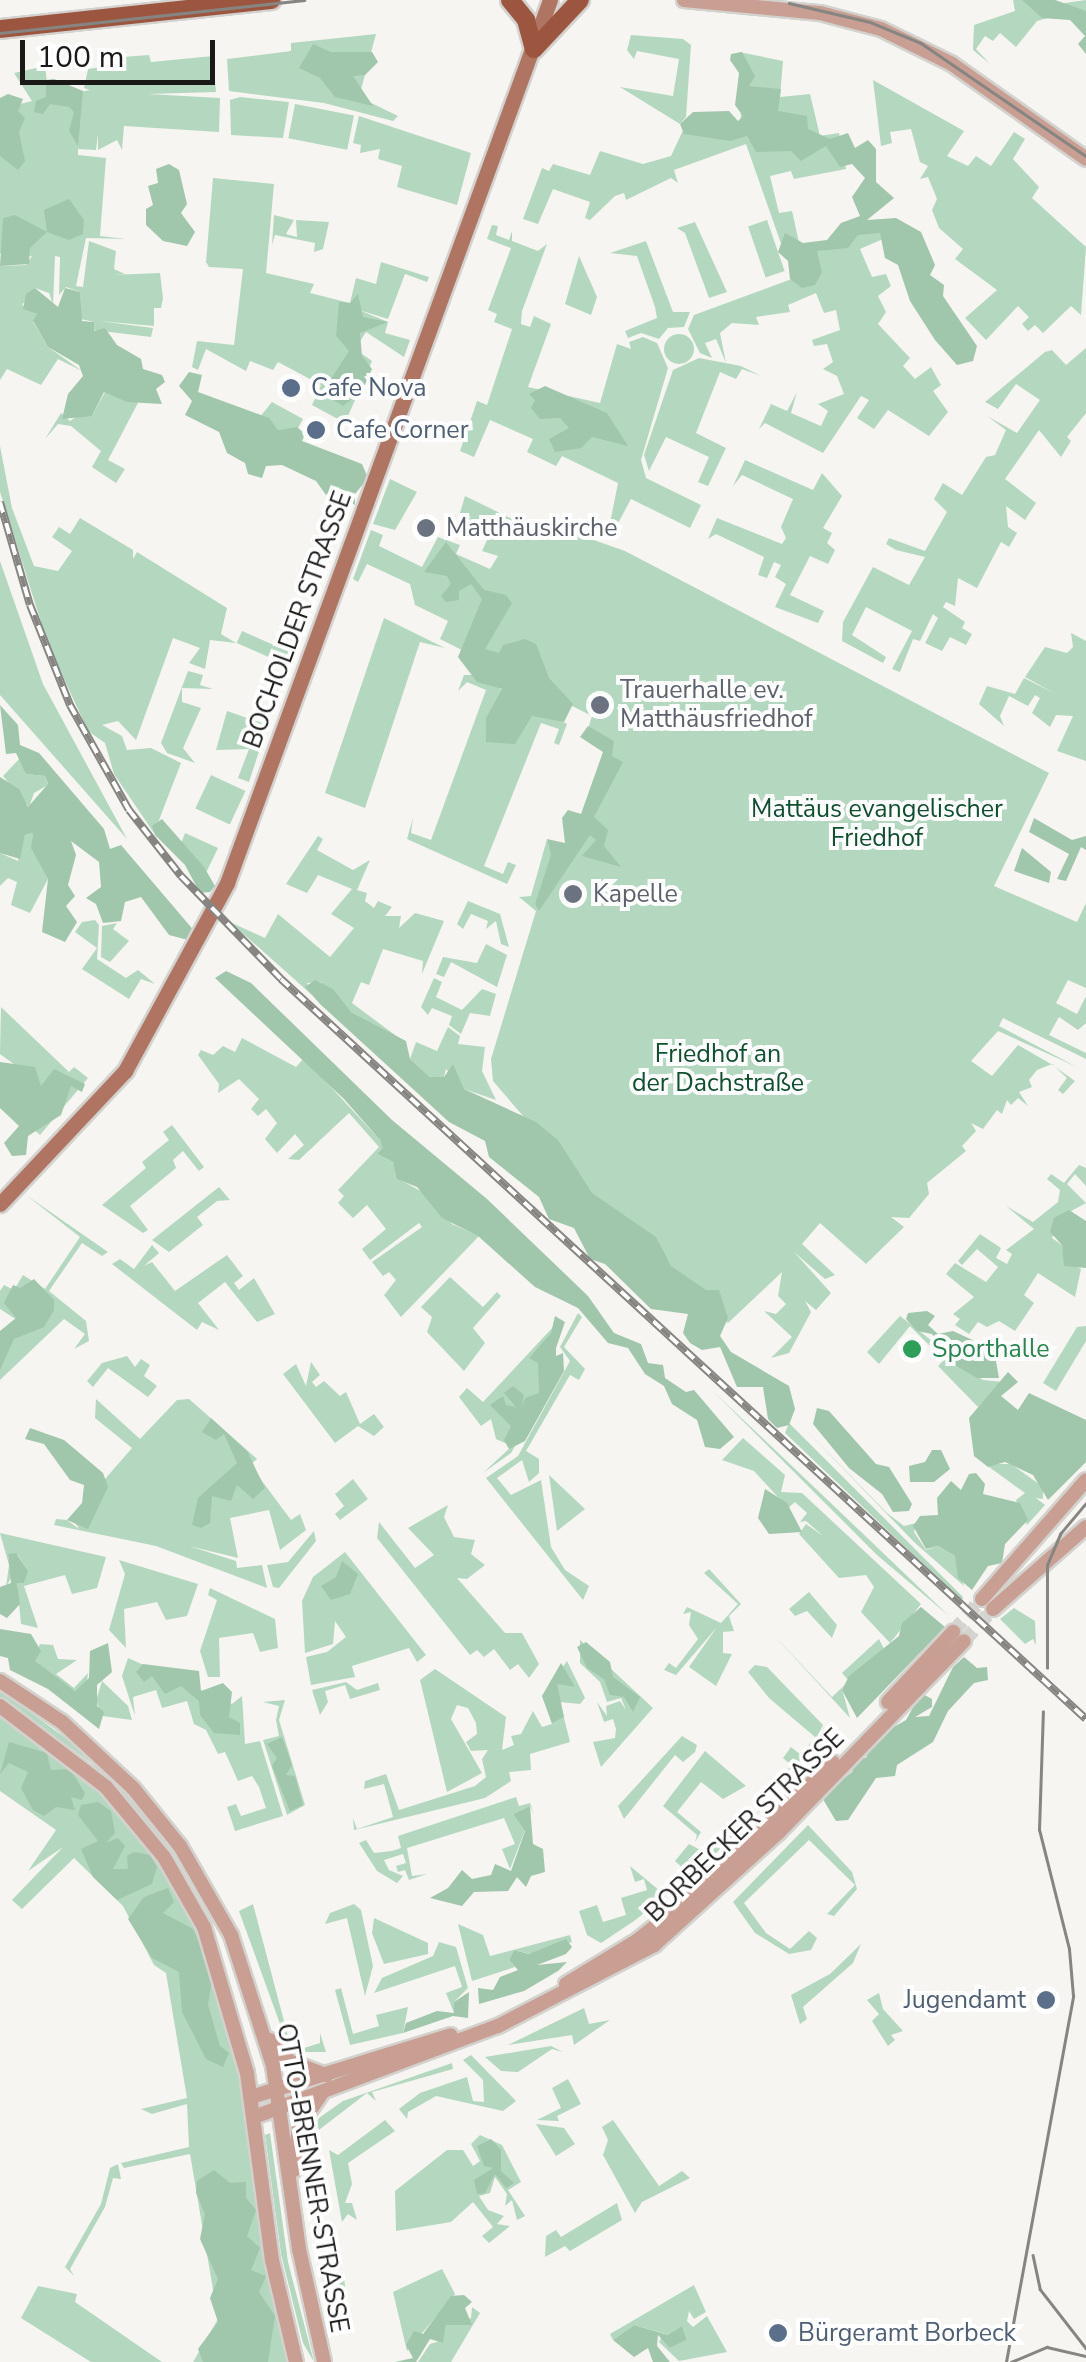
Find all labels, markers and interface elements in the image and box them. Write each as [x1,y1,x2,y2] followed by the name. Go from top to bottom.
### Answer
[25,20,220,82] scale bar
[37,37,124,78] text: 100 m
[311,373,426,403] place label: Cafe Nova
[280,377,302,399] marker: Cafe Nova
[336,415,469,445] place label: Cafe Corner
[305,419,327,441] marker: Cafe Corner
[238,488,358,752] street label: BOCHOLDER STRASSE
[446,513,617,543] place label: Matthäuskirche
[415,517,437,539] marker: Matthäuskirche
[620,676,813,735] place label: Trauerhalle ev. Matthäusfriedhof
[589,694,611,716] marker: Trauerhalle ev. Matthäusfriedhof
[751,795,1003,854] park label: Mattäus evangelischer Friedhof
[593,879,678,909] place label: Kapelle
[562,883,584,905] marker: Kapelle
[632,1040,804,1099] park label: Friedhof an der Dachstraße
[932,1334,1050,1364] place label: Sporthalle
[901,1338,923,1360] marker: Sporthalle
[640,1723,850,1929] street label: BORBECKER STRASSE
[904,1985,1026,2015] place label: Jugendamt
[1035,1989,1057,2011] marker: Jugendamt
[270,2021,354,2335] street label: OTTO-BRENNER-STRASSE
[798,2318,1016,2348] place label: Bürgeramt Borbeck
[767,2322,789,2344] marker: Bürgeramt Borbeck

